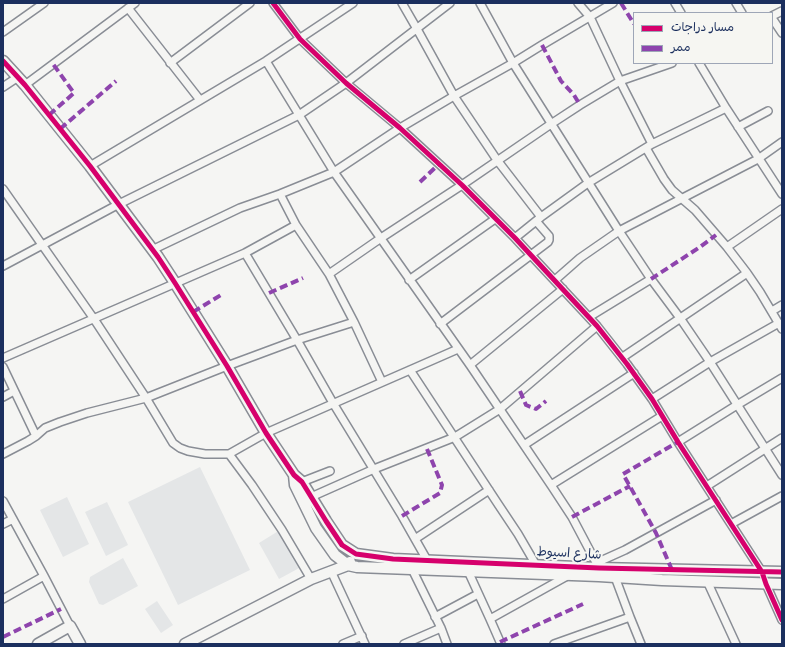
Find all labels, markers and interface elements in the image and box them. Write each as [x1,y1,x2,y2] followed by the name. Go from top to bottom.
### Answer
[633,12,773,64] legend
[671,22,734,36] text: مسار دراجات
[671,42,690,56] text: ممر
[536,546,602,564] street label: شارع اسيوط

